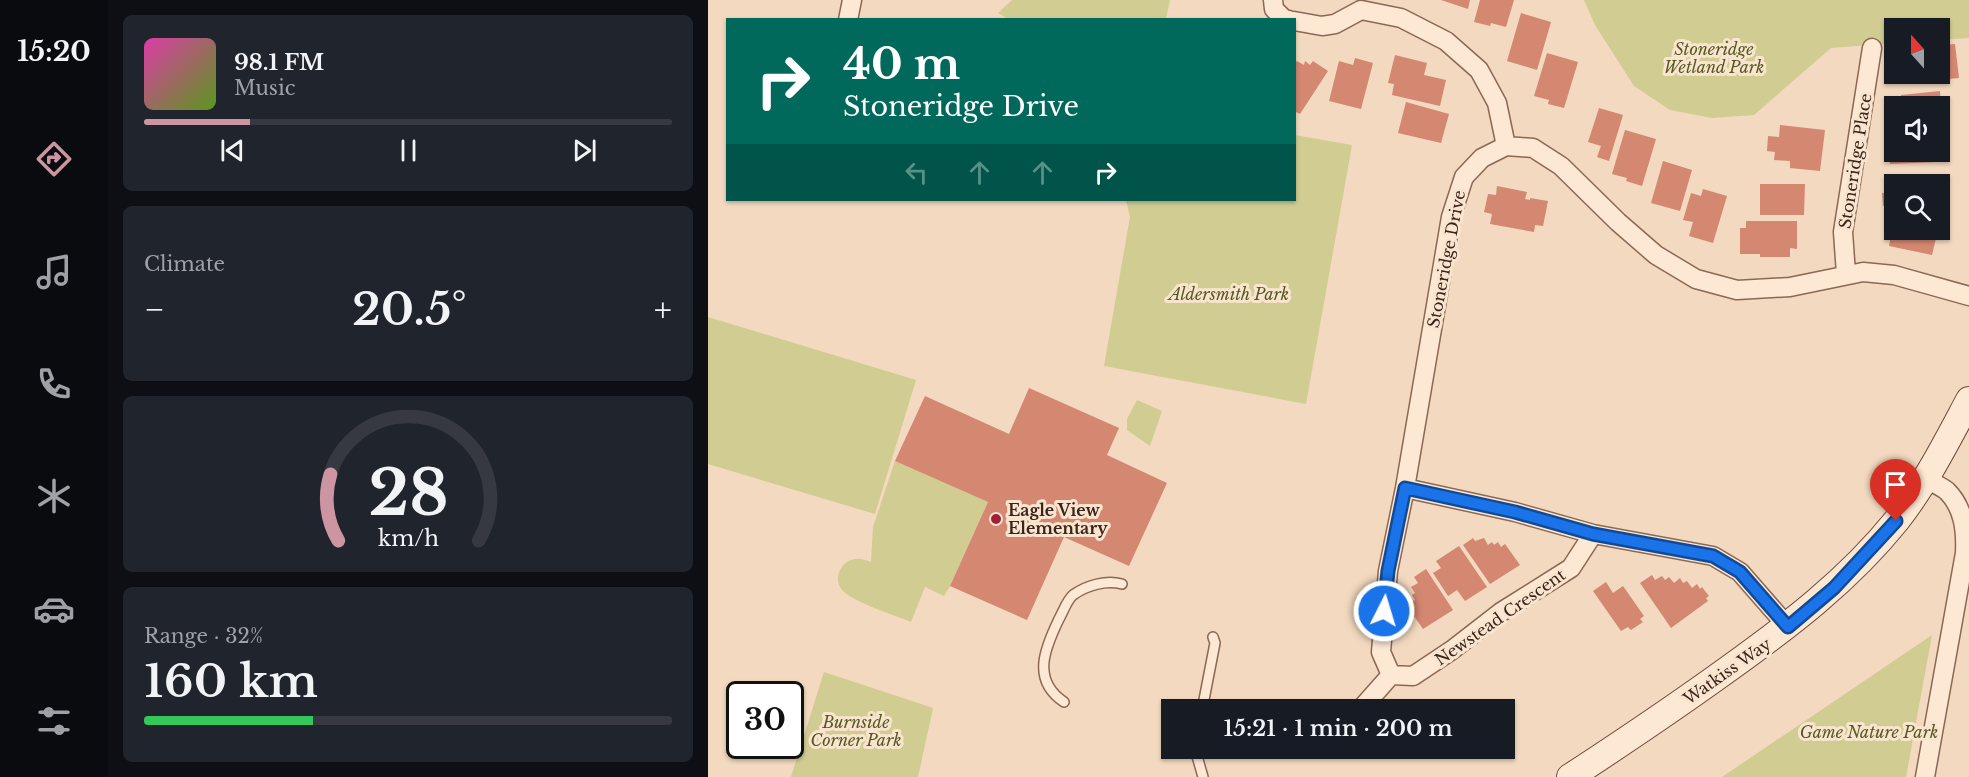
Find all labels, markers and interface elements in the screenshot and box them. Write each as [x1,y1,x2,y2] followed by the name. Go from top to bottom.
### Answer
[1884,18,1950,84] north arrow
[1884,18,1950,240] map controls
[17,35,91,68] text: 15:20
[843,38,960,90] text: 40 m
[1664,39,1764,77] park label: Stoneridge Wetland Park
[744,42,822,120] icon: right
[234,49,324,76] text: 98.1 FM
[234,76,295,100] text: Music
[843,90,1079,123] text: Stoneridge Drive
[1834,92,1876,230] street label: Stoneridge Place
[1884,96,1950,162] button: sound
[216,134,249,167] icon: previous
[392,134,425,167] icon: pause
[568,134,601,167] icon: next
[33,138,75,180] icon: directions
[900,156,933,189] icon: left
[963,156,996,189] icon: ahead
[1026,156,1059,189] icon: ahead
[1089,156,1122,189] icon: right
[1884,174,1950,240] button: search
[1423,188,1469,330] street label: Stoneridge Drive
[33,251,75,293] icon: music
[144,252,225,276] text: Climate
[352,281,467,337] text: 20.5°
[1167,284,1289,304] park label: Aldersmith Park
[144,289,165,330] text: −
[654,289,672,330] text: +
[33,363,75,405] icon: phone
[368,454,448,532] text: 28
[1870,459,1921,521] pin
[1879,468,1912,501] icon: arrive
[33,475,75,517] icon: climate
[1008,500,1108,538] place label: Eagle View Elementary
[989,512,1003,526] marker: Eagle View Elementary
[378,525,439,552] text: km/h
[1431,564,1569,670] street label: Newstead Crescent
[1352,579,1416,643] position arrow
[33,588,75,630] icon: car
[144,624,263,648] text: Range · 32%
[1679,633,1775,709] street label: Watkiss Way
[144,653,318,709] text: 160 km
[726,681,804,759] speed limit sign: 30
[33,700,75,742] icon: filters
[811,712,901,750] park label: Burnside Corner Park
[1223,715,1453,742] text: 15:21 · 1 min · 200 m
[1800,722,1938,742] park label: Game Nature Park

